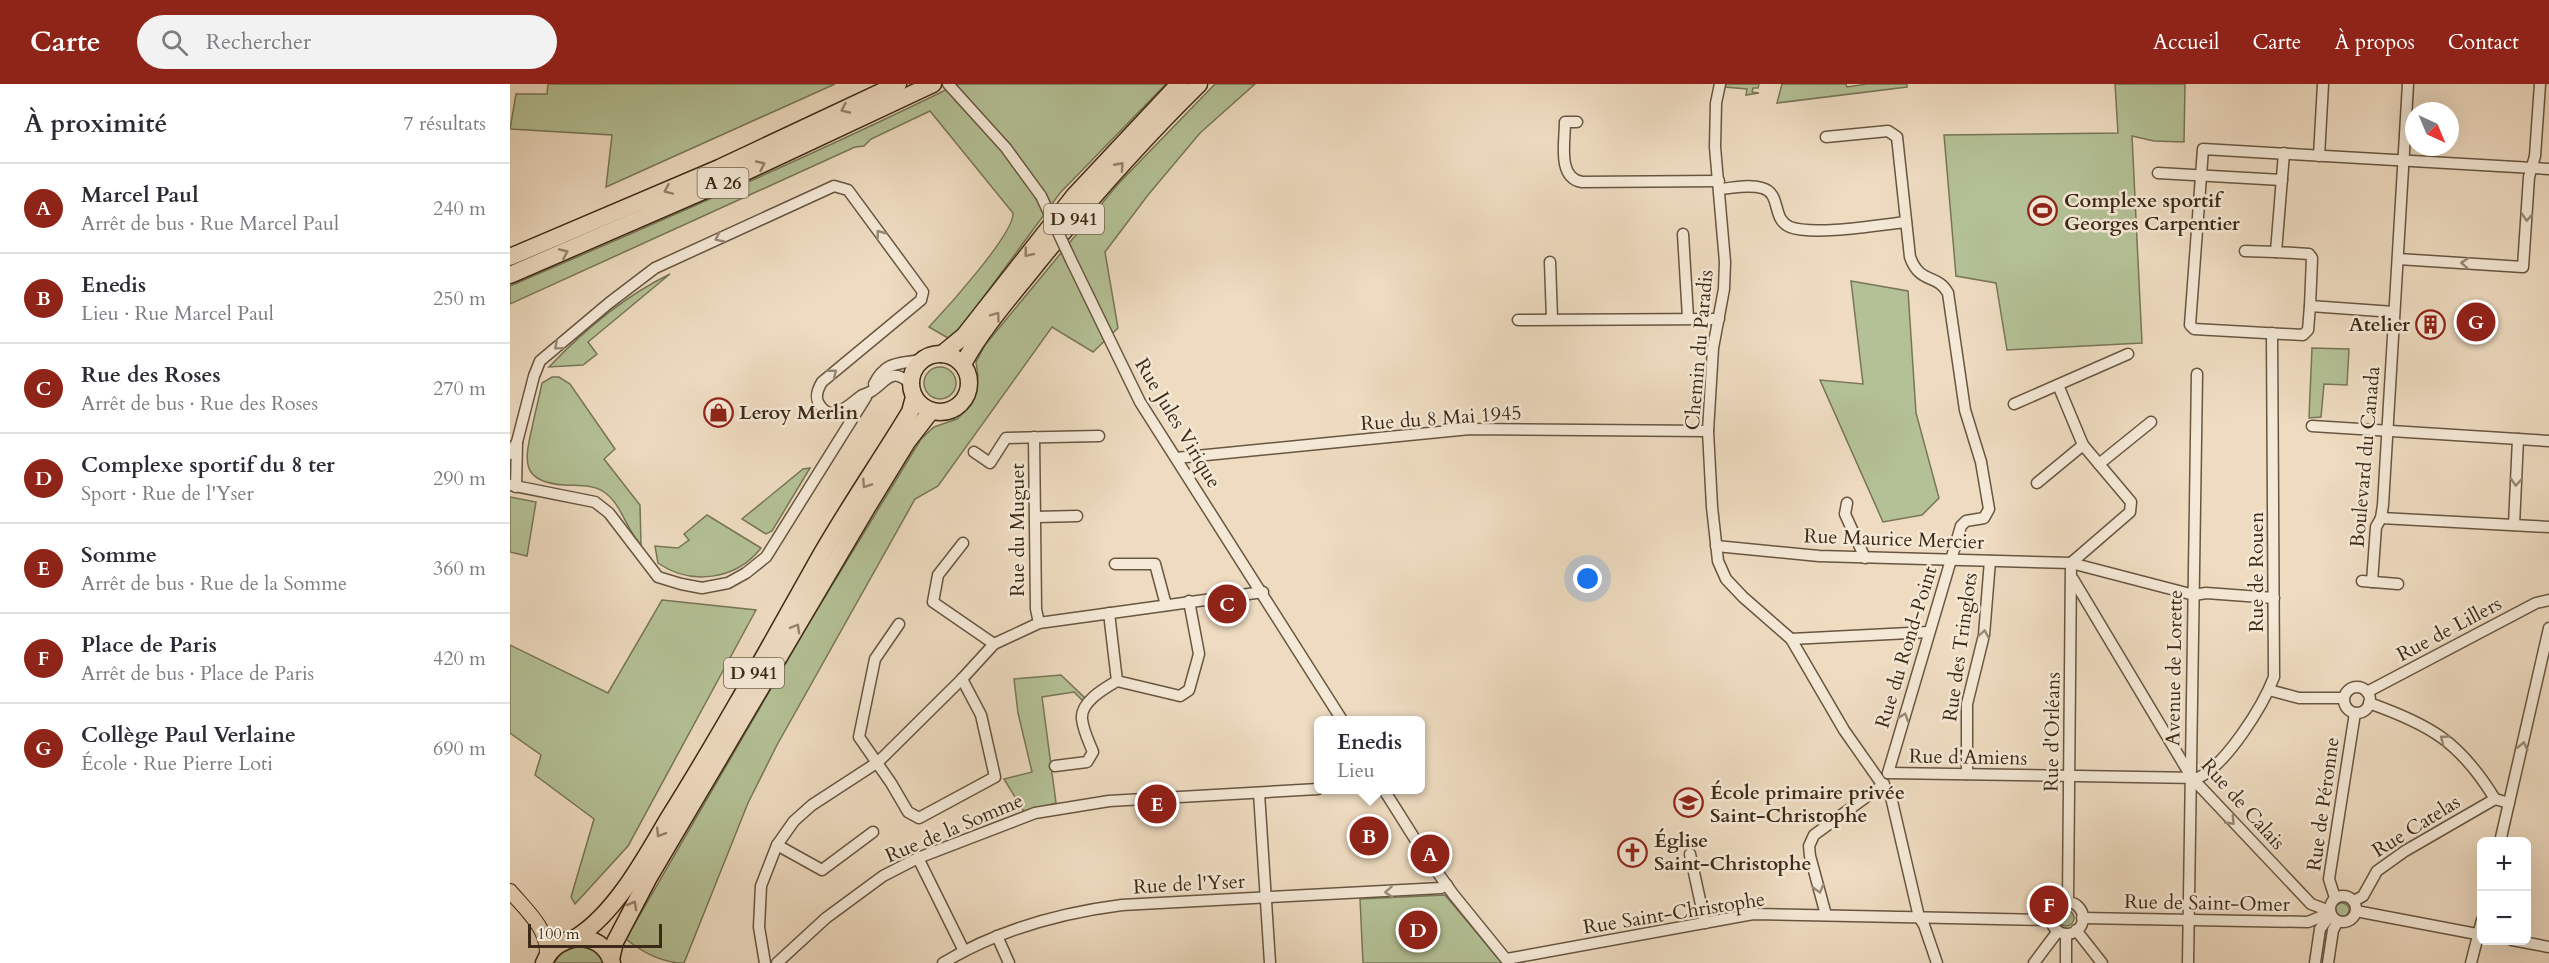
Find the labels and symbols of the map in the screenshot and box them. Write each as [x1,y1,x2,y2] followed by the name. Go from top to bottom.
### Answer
[841,102,852,114] one-way arrow
[2405,102,2459,156] north arrow
[755,160,766,172] one-way arrow
[1113,162,1124,173] one-way arrow
[698,168,748,198] road number: A 26
[663,183,674,195] one-way arrow
[2064,187,2241,237] place label: Complexe sportif Georges Carpentier
[2027,195,2059,227] sports icon: Complexe sportif Georges Carpentier
[1044,204,1104,234] road number: D 941
[2520,213,2533,222] one-way arrow
[876,230,887,241] one-way arrow
[715,231,726,243] one-way arrow
[1025,246,1036,257] one-way arrow
[558,248,569,260] one-way arrow
[2460,257,2469,270] one-way arrow
[1679,269,1719,431] street label: Chemin du Paradis
[2456,300,2496,344] pin: G
[2415,308,2447,340] building icon: Atelier
[2349,311,2411,338] place label: Atelier
[989,312,1000,323] one-way arrow
[554,339,565,350] one-way arrow
[1129,353,1227,493] street label: Rue Jules Virique
[2344,365,2386,549] street label: Boulevard du Canada
[826,369,837,380] one-way arrow
[702,396,734,428] shop icon: Leroy Merlin
[739,399,858,426] place label: Leroy Merlin
[1360,399,1522,437] street label: Rue du 8 Mai 1945
[1004,462,1031,597] street label: Rue du Muguet
[861,478,873,488] one-way arrow
[2510,478,2523,487] one-way arrow
[2243,511,2270,632] street label: Rue de Rouen
[1803,522,1985,556] street label: Rue Maurice Mercier
[1869,562,1944,731] street label: Rue du Rond-Point
[1573,564,1602,593] your location
[1936,571,1984,723] street label: Rue des Tringlots
[1208,582,1246,626] pin: C
[2159,590,2189,746] street label: Avenue de Lorette
[2392,590,2506,668] street label: Rue de Lillers
[789,624,800,634] one-way arrow
[1977,629,1989,639] one-way arrow
[724,658,784,688] road number: D 941
[2037,672,2067,792] street label: Rue d'Orléans
[1897,712,1910,723] one-way arrow
[2300,735,2346,873] street label: Rue de Péronne
[2440,735,2451,746] one-way arrow
[2515,741,2528,751] one-way arrow
[1909,742,2027,772] street label: Rue d'Amiens
[2195,752,2291,856] street label: Rue de Calais
[1710,779,1905,829] place label: École primaire privée Saint-Christophe
[1138,782,1176,826] pin: E
[881,787,1027,869] street label: Rue de la Somme
[1673,787,1705,819] school or university icon: École primaire privée Saint-Christophe
[2367,788,2465,864] street label: Rue Catelas
[1350,814,1388,858] pin: B
[2224,814,2235,825] one-way arrow
[655,827,667,837] one-way arrow
[1654,827,1811,877] place label: Église Saint-Christophe
[1410,832,1450,876] pin: A
[1617,836,1649,868] church icon: Église Saint-Christophe
[1132,868,1246,900] street label: Rue de l'Yser
[2030,882,2068,928] pin: F
[1811,884,1824,894] one-way arrow
[1385,885,1394,898] one-way arrow
[1581,885,1767,941] street label: Rue Saint-Christophe
[2124,888,2291,918] street label: Rue de Saint-Omer
[626,901,637,911] one-way arrow
[1398,908,1438,952] pin: D
[528,921,662,948] scale bar

